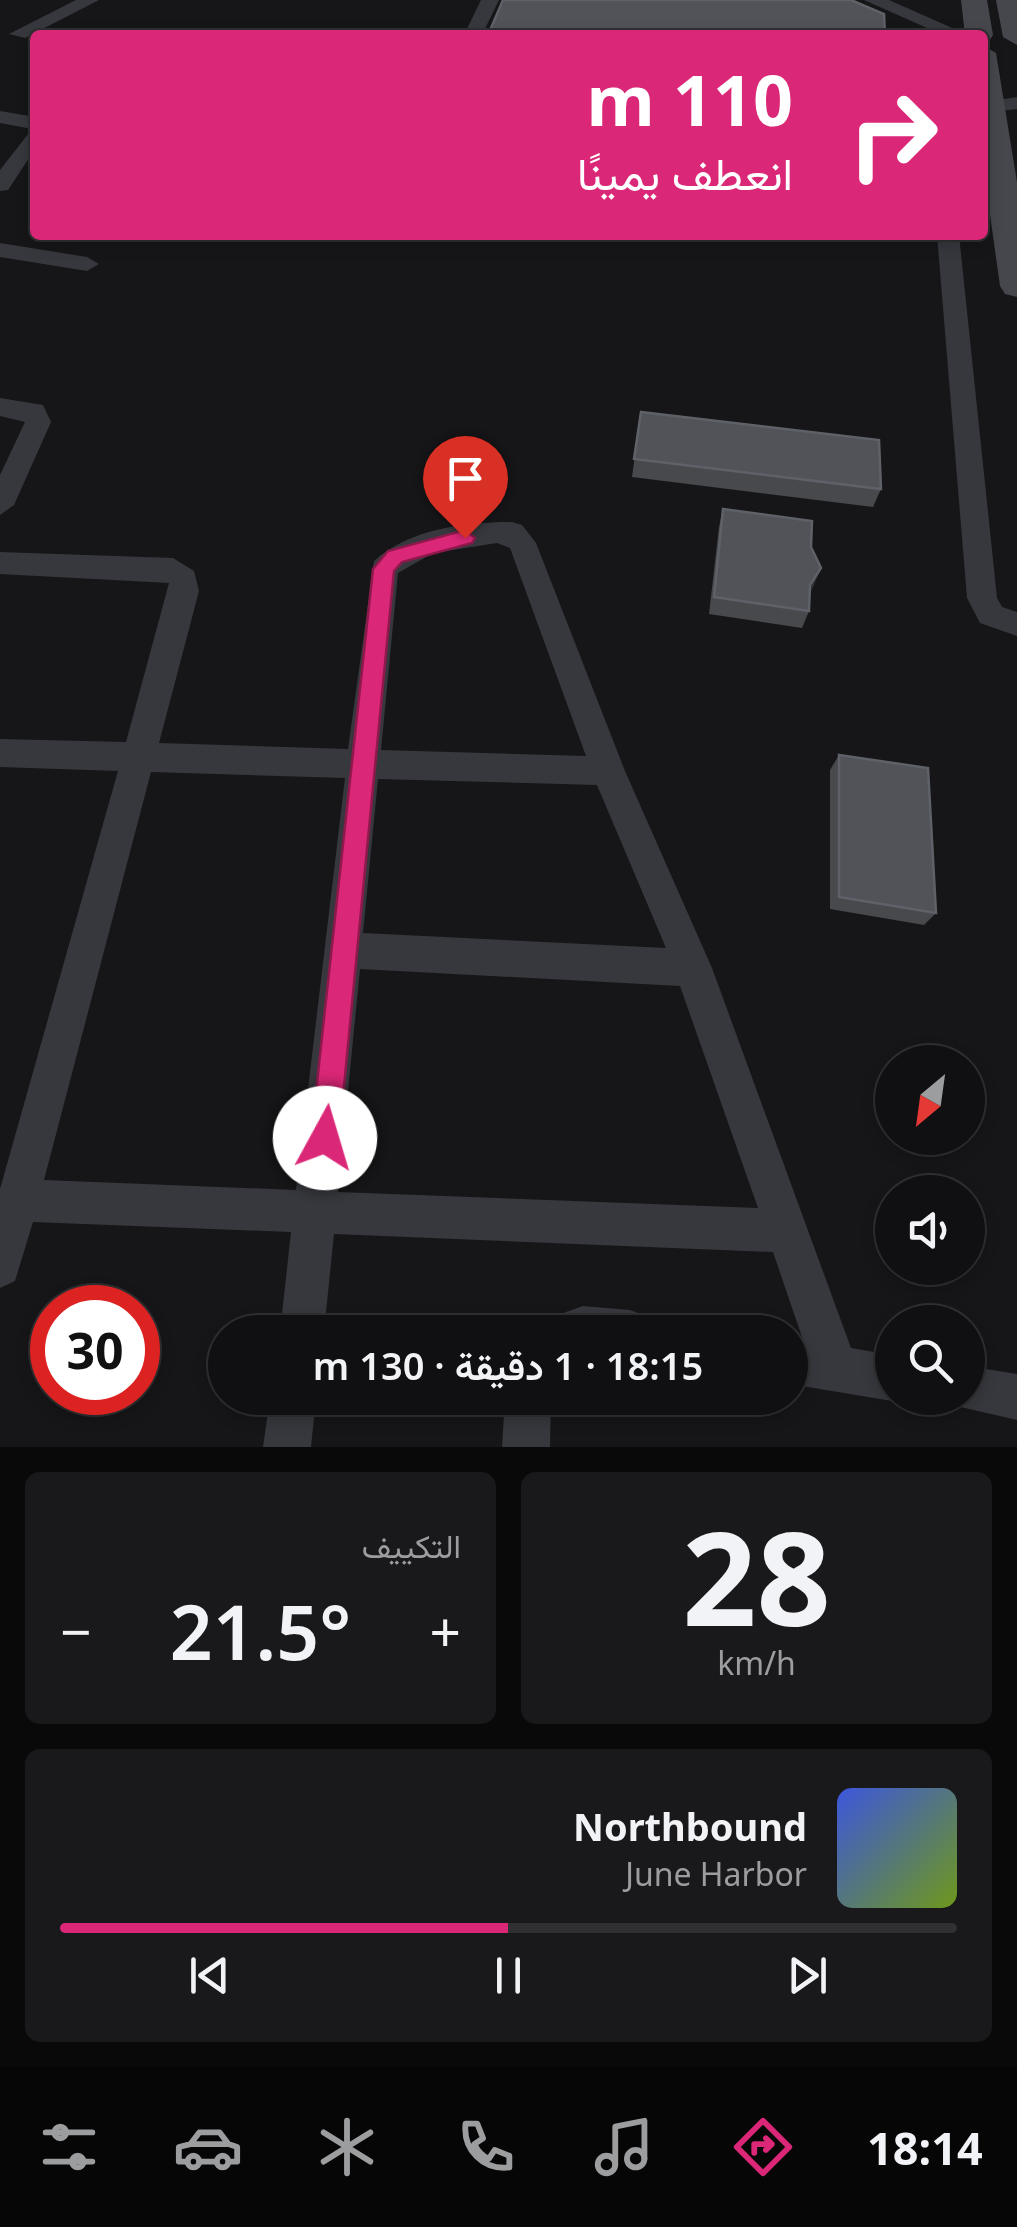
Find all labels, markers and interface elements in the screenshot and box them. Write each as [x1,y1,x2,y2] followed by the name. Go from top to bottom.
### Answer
[586,51,793,147] text: 110 m
[828,70,958,200] icon: right
[577,142,793,203] text: انعطف يمينًا
[423,436,508,539] pin
[438,451,493,506] icon: arrive
[875,1045,985,1155] north arrow
[875,1045,985,1415] map controls
[273,1086,377,1190] position arrow
[875,1175,985,1285] button: sound
[30,1285,160,1415] speed limit sign: 30
[875,1305,985,1415] button: search
[313,1339,703,1391] text: 18:15 · 1 دقيقة · 130 m
[682,1487,831,1664] text: 28
[362,1524,461,1567] text: التكييف
[170,1580,351,1682] text: 21.5°
[60,1593,91,1668] text: −
[430,1593,461,1668] text: +
[717,1641,796,1684] text: km/h
[573,1800,807,1852] text: Northbound
[625,1852,807,1895] text: June Harbor
[182,1948,237,2003] icon: previous
[481,1948,536,2003] icon: pause
[780,1948,835,2003] icon: next
[34,2112,104,2182] icon: filters
[173,2112,243,2182] icon: car
[312,2112,382,2182] icon: climate
[451,2112,521,2182] icon: phone
[589,2112,659,2182] icon: music
[728,2112,798,2182] icon: directions
[867,2117,983,2178] text: 18:14

